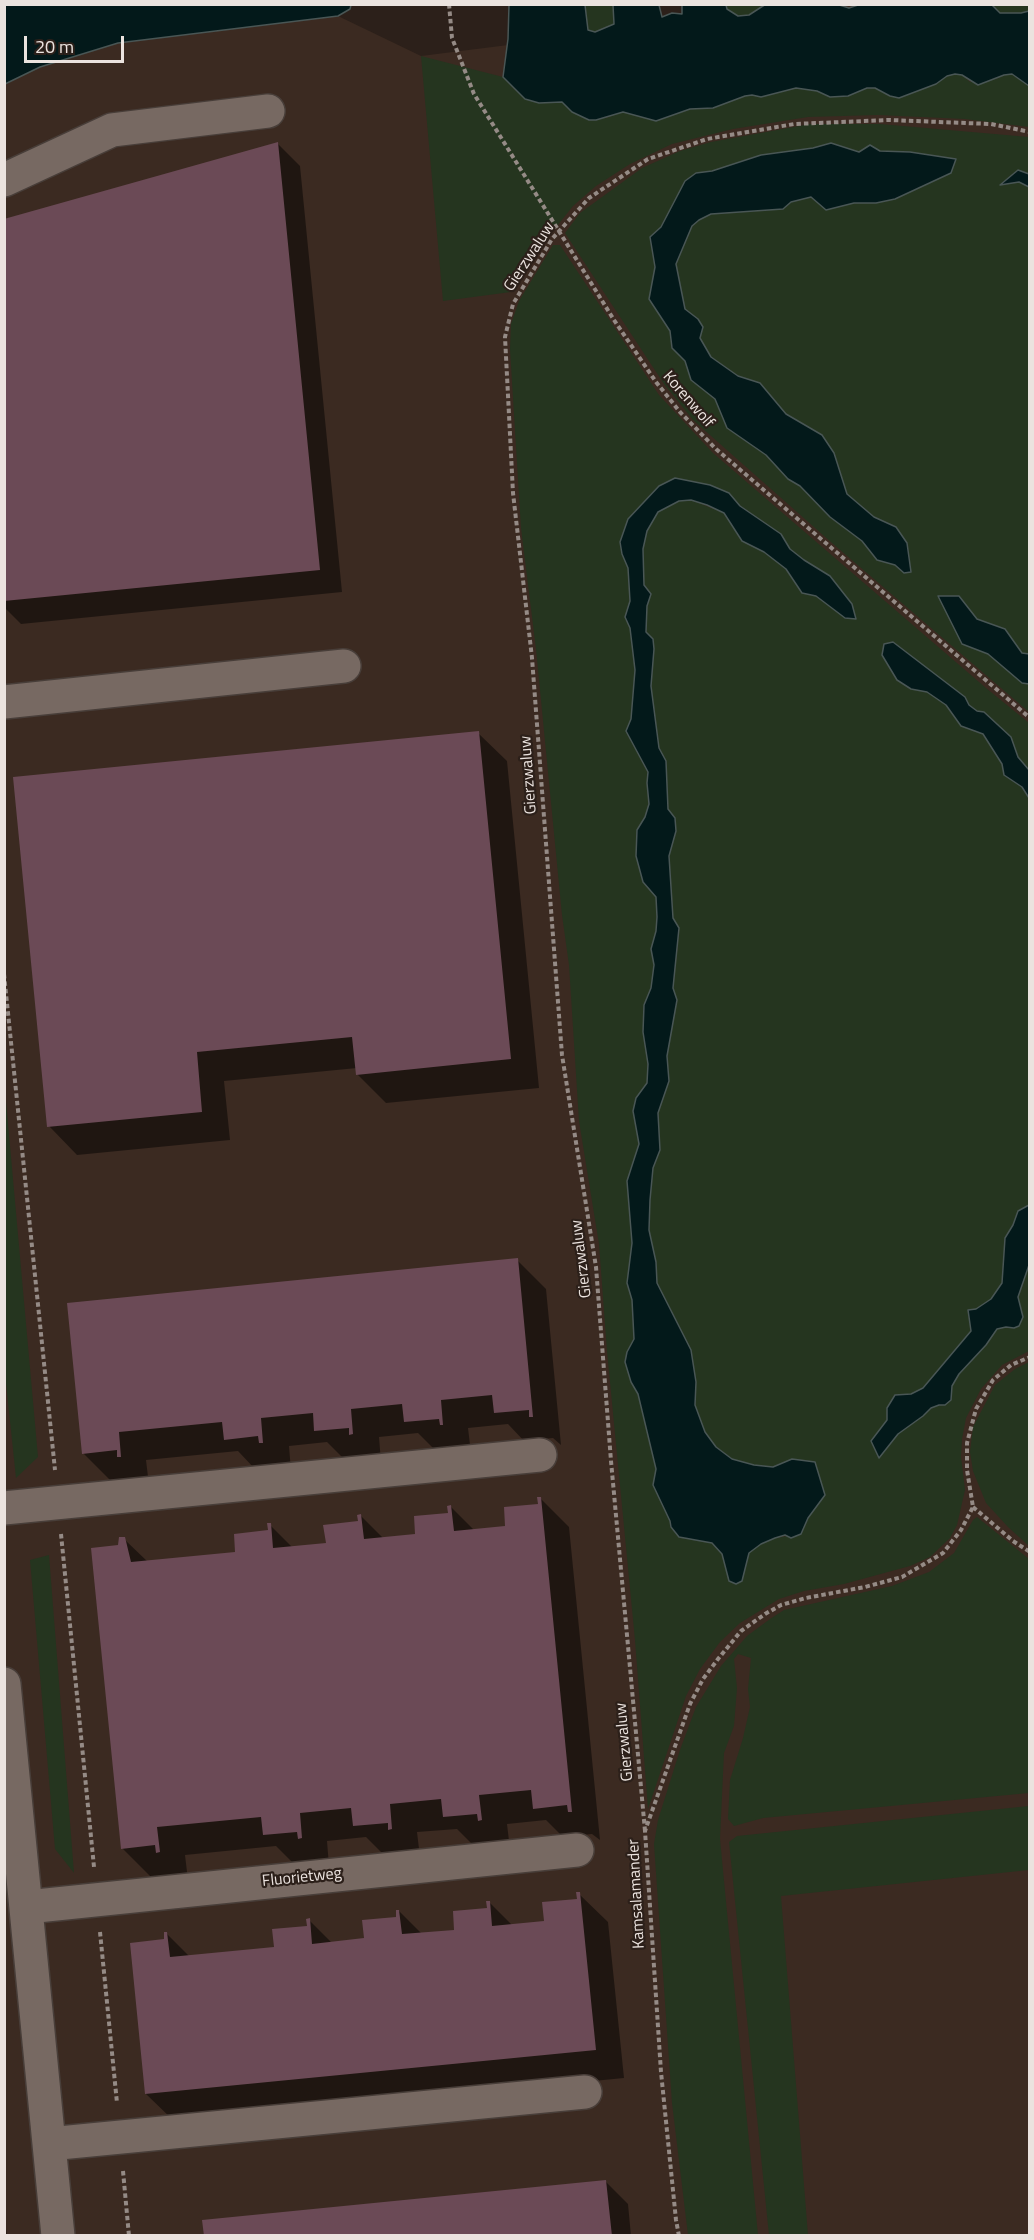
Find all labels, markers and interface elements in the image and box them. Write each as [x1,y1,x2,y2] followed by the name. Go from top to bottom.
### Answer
[27,24,128,62] scale bar
[35,33,74,60] text: 20 m
[500,219,560,295] street label: Gierzwaluw
[658,368,718,432] street label: Korenwolf
[517,735,541,815] street label: Gierzwaluw
[568,1219,596,1299] street label: Gierzwaluw
[612,1702,638,1782] street label: Gierzwaluw
[625,1839,649,1949] street label: Kamsalamander
[261,1864,343,1892] street label: Fluorietweg

